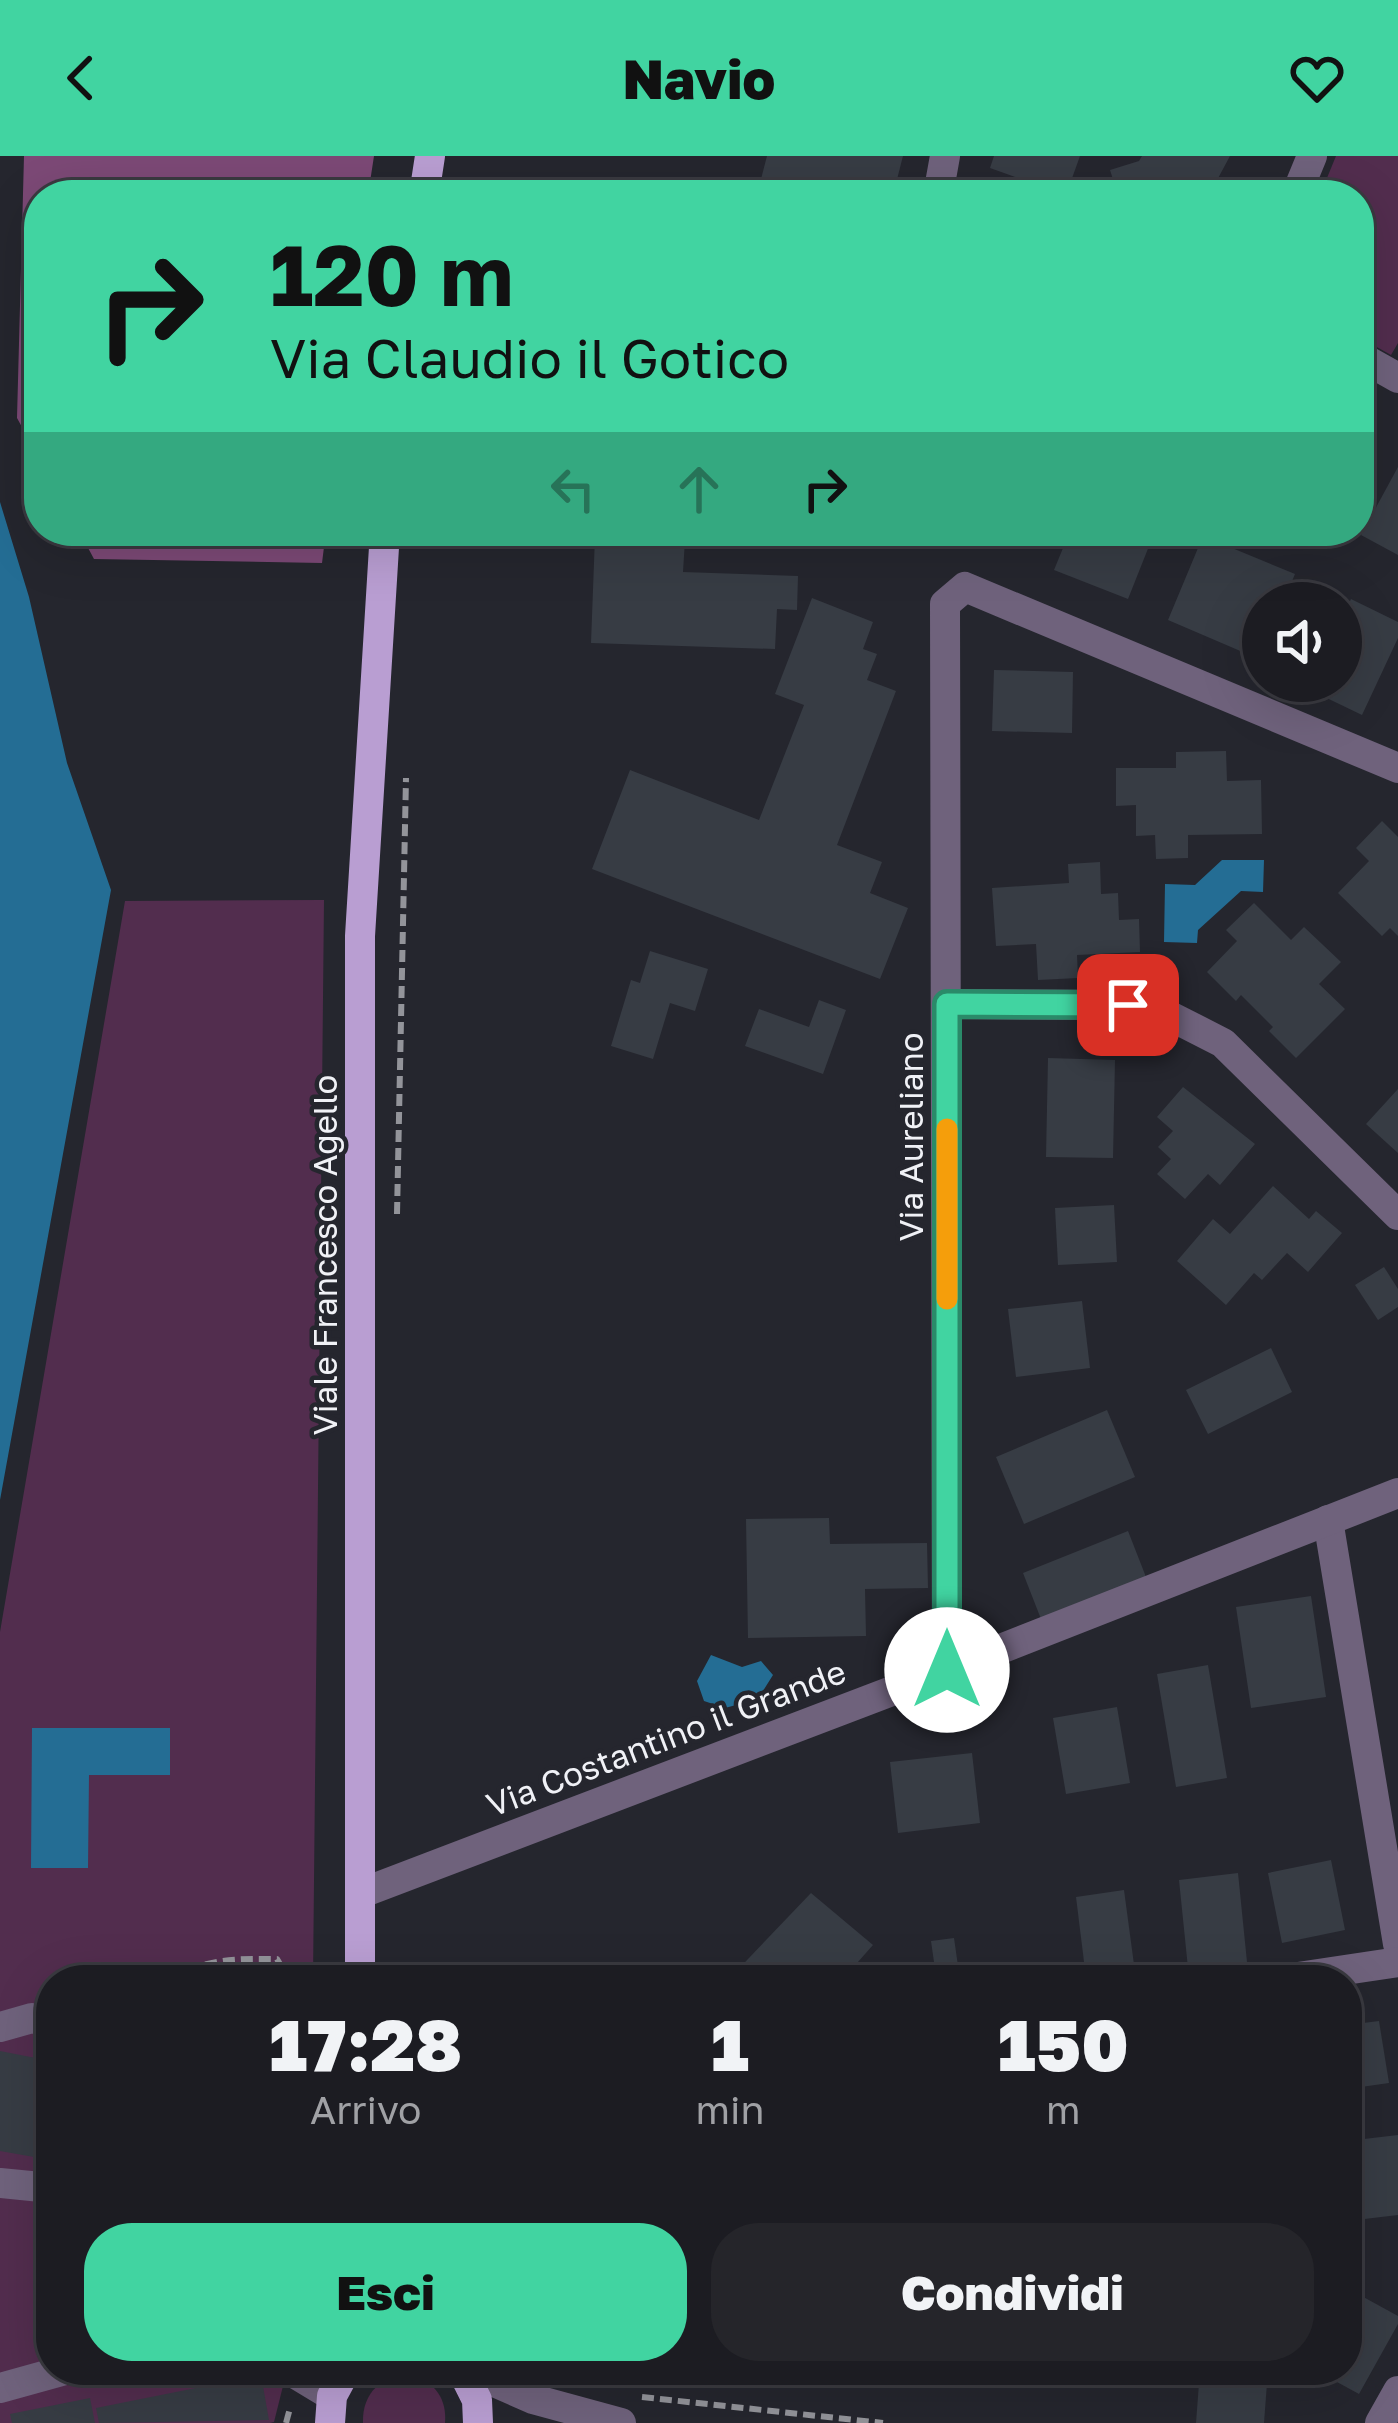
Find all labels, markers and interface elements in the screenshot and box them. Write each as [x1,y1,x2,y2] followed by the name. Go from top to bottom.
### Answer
[48,45,114,111] icon: back
[1284,45,1350,111] icon: heart
[623,46,775,111] text: Navio
[270,224,514,324] text: 120 m
[72,228,228,384] icon: right
[270,325,789,390] text: Via Claudio il Gotico
[540,456,606,522] icon: left
[666,456,732,522] icon: ahead
[792,456,858,522] icon: right
[1242,582,1362,702] map controls
[1242,582,1362,702] button: sound
[1077,954,1179,1056] pin
[1095,972,1161,1038] icon: arrive
[891,1032,930,1242] street label: Via Aureliano
[305,1075,344,1435] street label: Viale Francesco Agello
[884,1607,1010,1733] position arrow
[481,1651,851,1824] street label: Via Costantino il Grande
[269,2000,462,2087] text: 17:28
[711,2000,749,2087] text: 1
[998,2000,1129,2087] text: 150
[310,2086,422,2133] text: Arrivo
[696,2086,764,2133] text: min
[1046,2086,1080,2133] text: m
[84,2223,687,2361] button: Esci
[711,2223,1314,2361] button: Condividi

